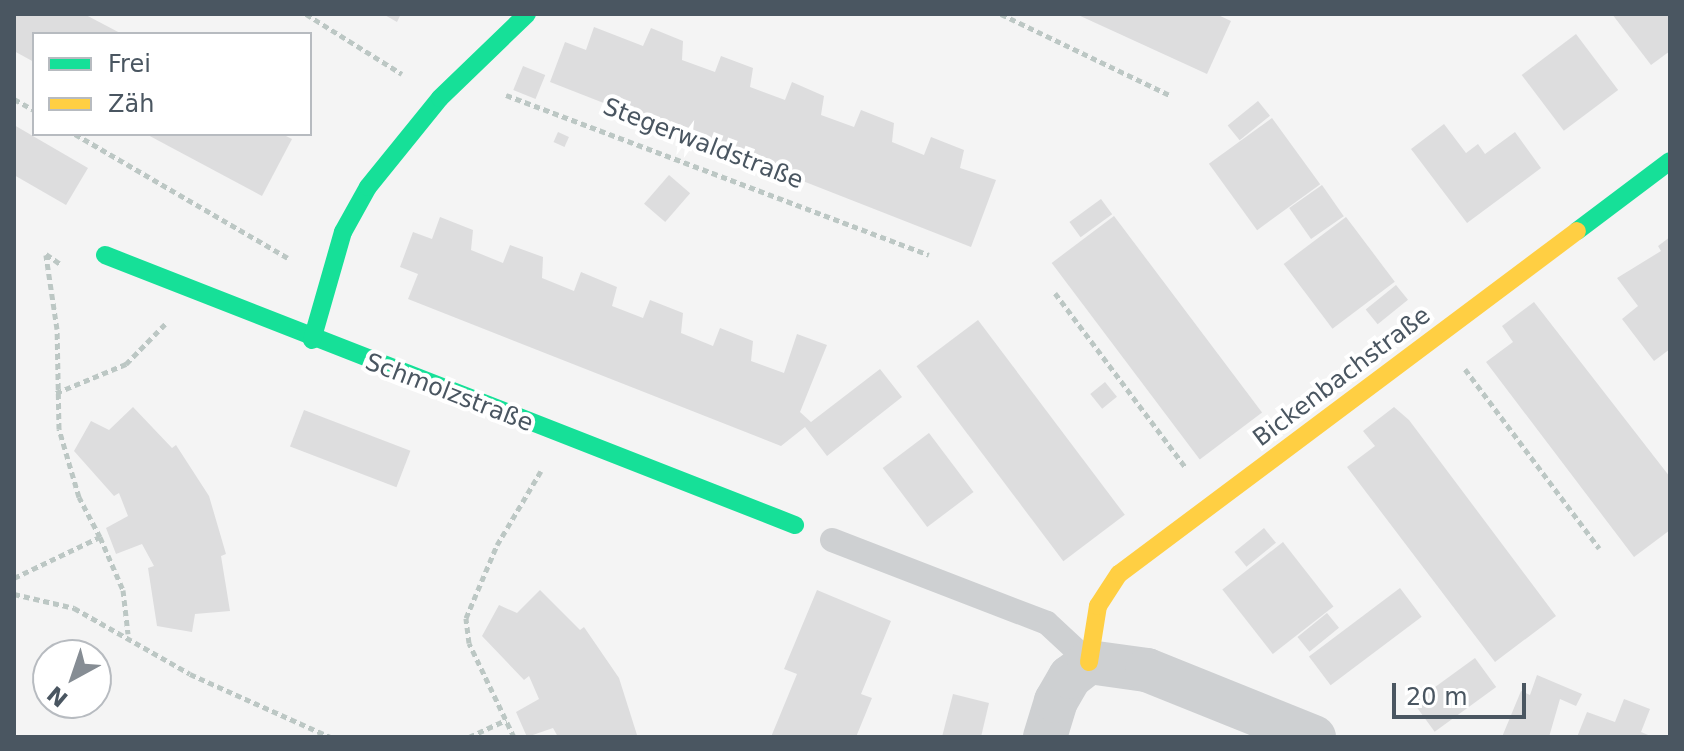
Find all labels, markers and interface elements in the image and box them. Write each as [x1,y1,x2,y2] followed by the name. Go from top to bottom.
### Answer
[32,32,312,136] legend
[108,50,151,78] text: Frei
[108,90,154,118] text: Zäh
[599,93,807,195] street label: Stegerwaldstraße
[1248,301,1436,453] street label: Bickenbachstraße
[361,348,537,438] street label: Schmolzstraße
[32,639,112,719] north arrow
[1396,667,1530,717] scale bar
[42,681,73,712] text: N
[1406,683,1468,711] text: 20 m

